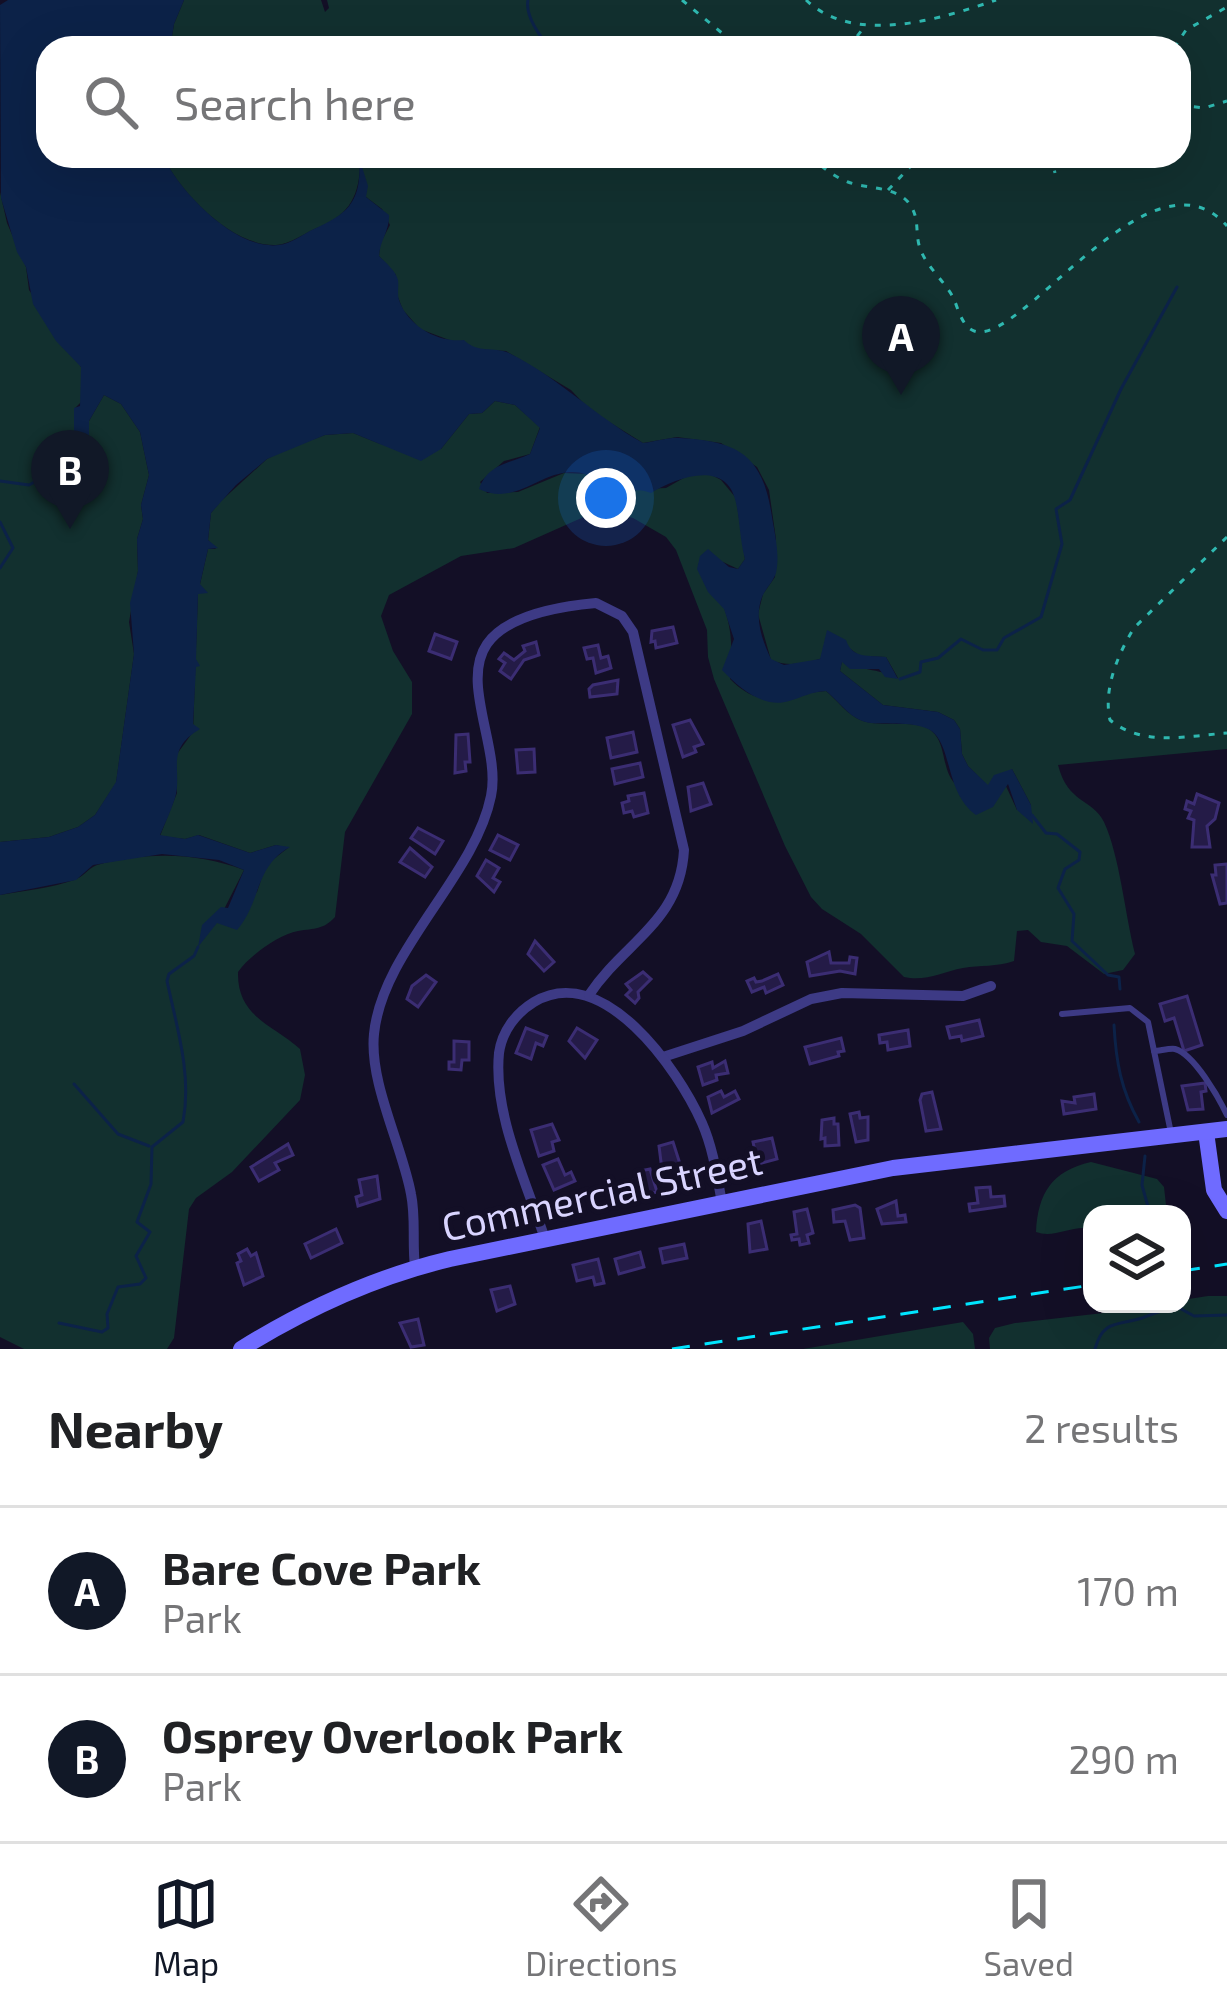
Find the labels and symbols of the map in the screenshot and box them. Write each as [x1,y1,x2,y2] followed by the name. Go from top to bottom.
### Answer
[862,296,940,395] pin: A
[31,430,109,529] pin: B
[576,468,636,528] your location
[437,1136,766,1249] street label: Commercial Street

